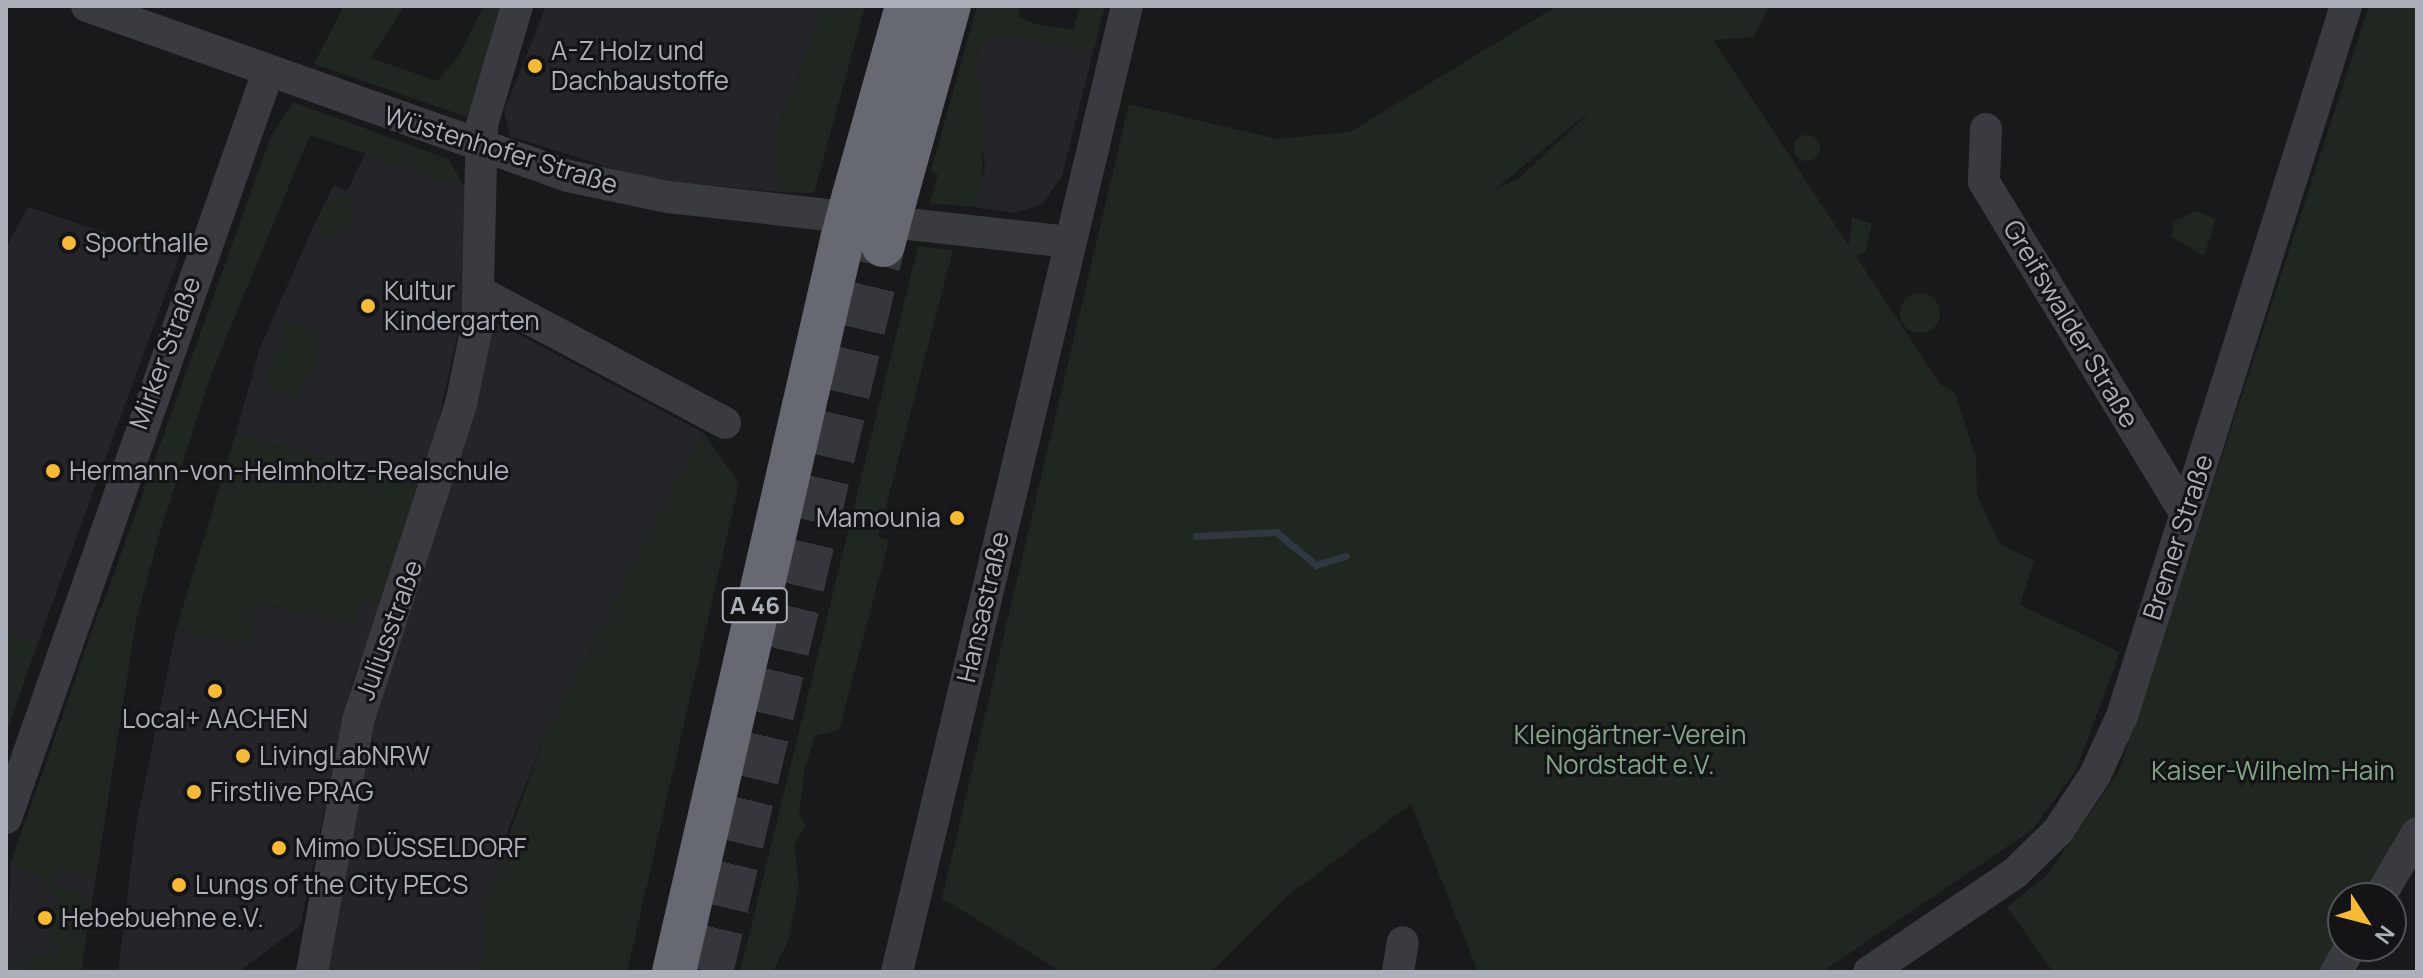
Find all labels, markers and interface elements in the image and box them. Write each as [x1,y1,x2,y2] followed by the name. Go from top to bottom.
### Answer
[551,35,729,96] place label: A-Z Holz und Dachbaustoffe
[526,57,544,75] marker: A-Z Holz und Dachbaustoffe
[380,100,622,200] street label: Wüstenhofer Straße
[1997,215,2145,433] street label: Greifswalder Straße
[85,227,209,259] place label: Sporthalle
[60,234,78,252] marker: Sporthalle
[123,272,207,434] street label: Mirker Straße
[384,275,540,336] place label: Kultur Kindergarten
[359,297,377,315] marker: Kultur Kindergarten
[2137,450,2219,624] street label: Bremer Straße
[69,455,509,487] place label: Hermann-von-Helmholtz-Realschule
[44,462,62,480] marker: Hermann-von-Helmholtz-Realschule
[816,502,941,534] place label: Mamounia
[948,509,966,527] marker: Mamounia
[950,529,1016,685] street label: Hansastraße
[349,556,429,704] street label: Juliusstraße
[721,585,789,625] road number: A 46
[206,682,224,700] marker: Local+ AACHEN
[122,703,308,735] place label: Local+ AACHEN
[1514,719,1746,780] park label: Kleingärtner-Verein Nordstadt e.V.
[259,740,430,772] place label: LivingLabNRW
[234,747,252,765] marker: LivingLabNRW
[2151,755,2395,787] park label: Kaiser-Wilhelm-Hain
[210,776,374,808] place label: Firstlive PRAG
[185,783,203,801] marker: Firstlive PRAG
[295,832,527,864] place label: Mimo DÜSSELDORF
[270,839,288,857] marker: Mimo DÜSSELDORF
[195,869,468,901] place label: Lungs of the City PECS
[170,876,188,894] marker: Lungs of the City PECS
[2327,882,2407,962] north arrow
[61,902,264,934] place label: Hebebuehne e.V.
[36,909,54,927] marker: Hebebuehne e.V.
[2368,920,2402,950] text: N

